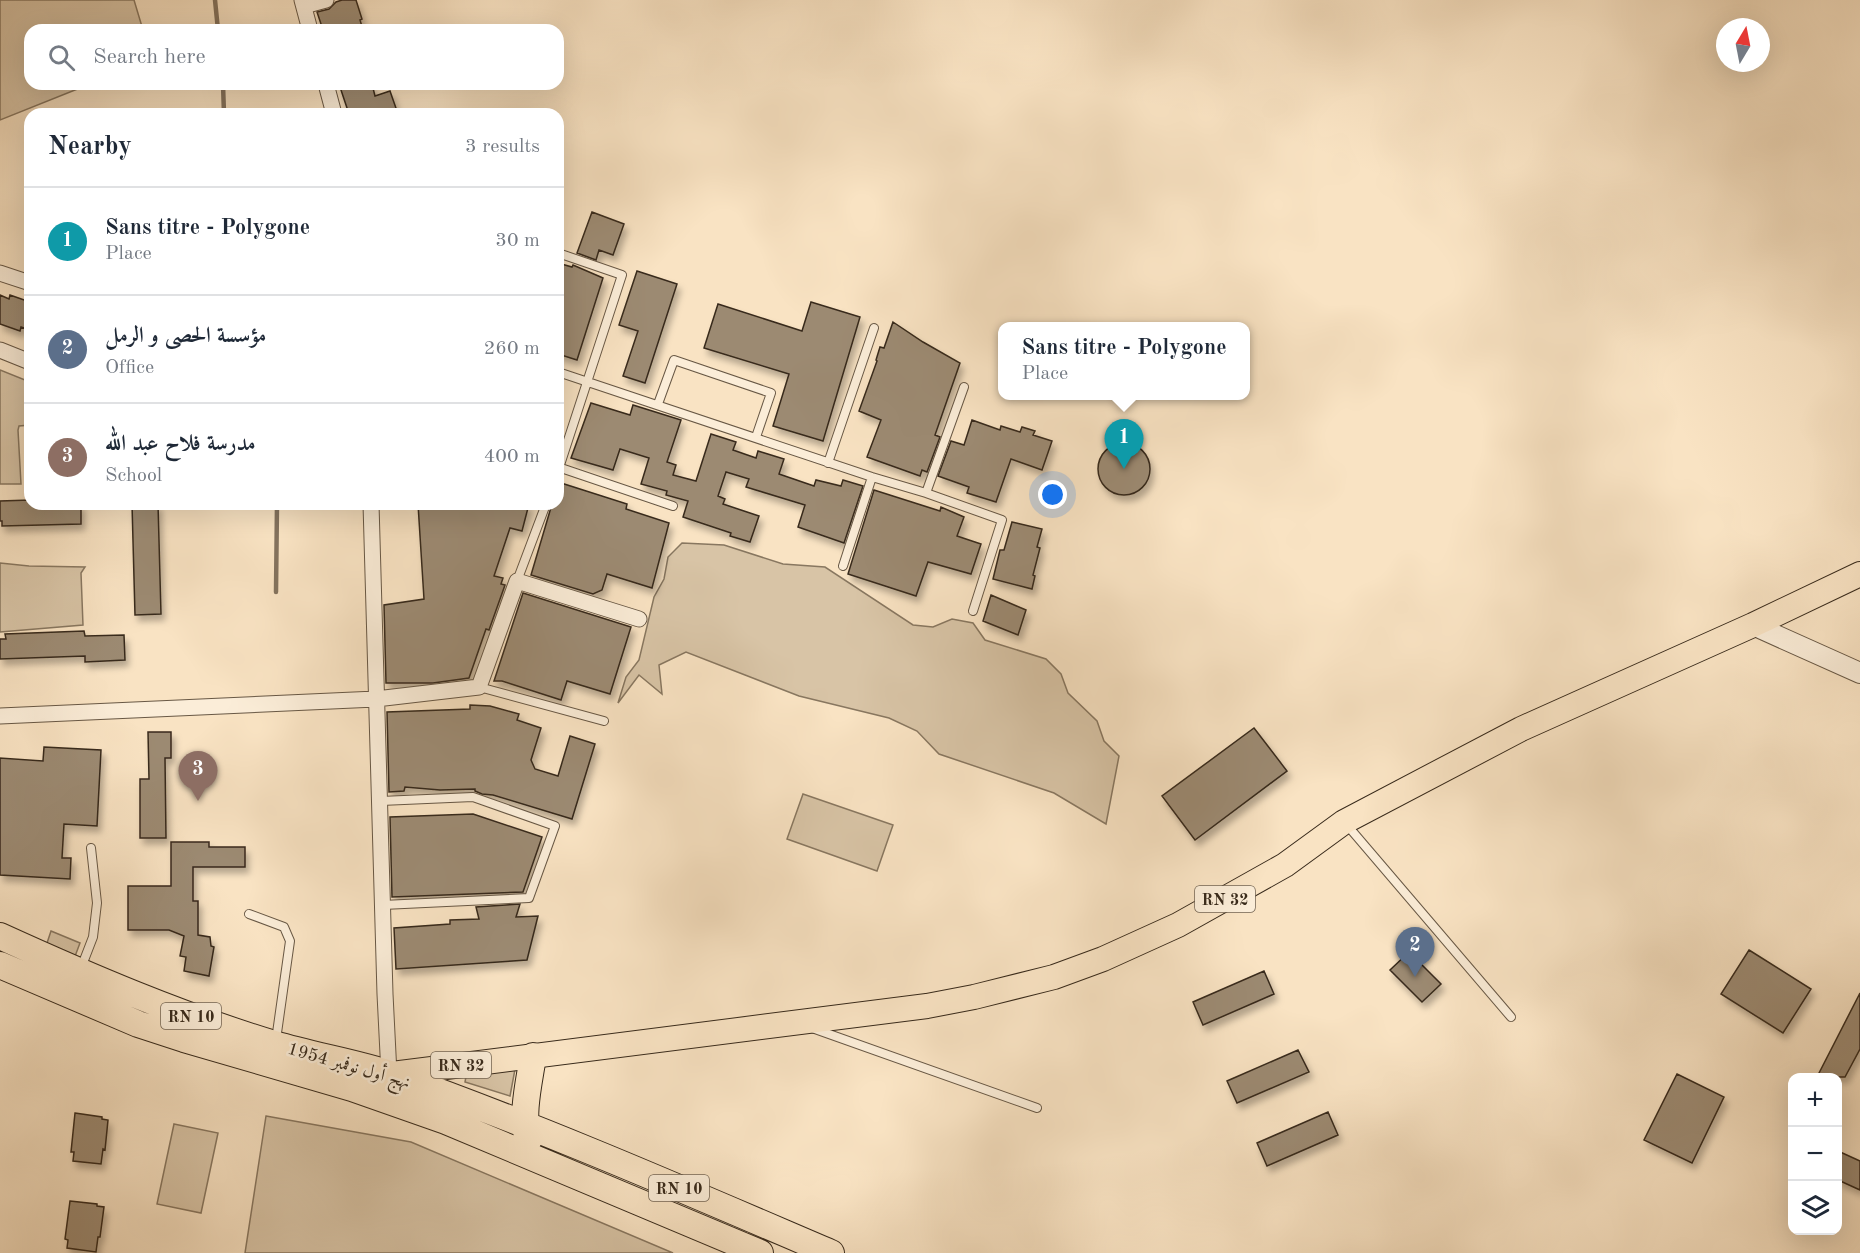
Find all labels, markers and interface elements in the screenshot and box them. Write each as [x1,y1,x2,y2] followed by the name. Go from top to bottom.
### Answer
[1716,18,1770,72] north arrow
[24,24,564,90] search box
[45,41,78,74] icon: search
[93,46,206,68] text: Search here
[48,134,132,160] text: Nearby
[465,137,540,157] text: 3 results
[105,217,310,239] text: Sans titre - Polygone
[62,231,73,251] text: 1
[495,231,540,251] text: 30 m
[105,244,152,264] text: Place
[998,322,1250,400] popup
[105,325,266,347] text: مؤسسة الحصى و الرمل
[1021,337,1227,359] text: Sans titre - Polygone
[62,339,73,359] text: 2
[484,339,540,359] text: 260 m
[105,358,154,378] text: Office
[1021,364,1068,384] text: Place
[1104,420,1144,469] pin: 1
[105,433,255,455] text: مدرسة فلاح عبد الله
[62,447,73,467] text: 3
[484,447,540,467] text: 400 m
[105,466,162,486] text: School
[1038,480,1067,509] your location
[178,752,218,801] pin: 3
[1195,886,1255,912] road number: RN 32
[1396,928,1434,977] pin: 2
[161,1003,221,1029] road number: RN 10
[284,1035,414,1098] street label: نهج أول نوفمبر 1954
[431,1052,491,1078] road number: RN 32
[1788,1073,1842,1235] map controls
[1788,1073,1842,1127] button: +
[1788,1127,1842,1181] button: −
[649,1175,709,1201] road number: RN 10
[1788,1181,1842,1235] button: layers

